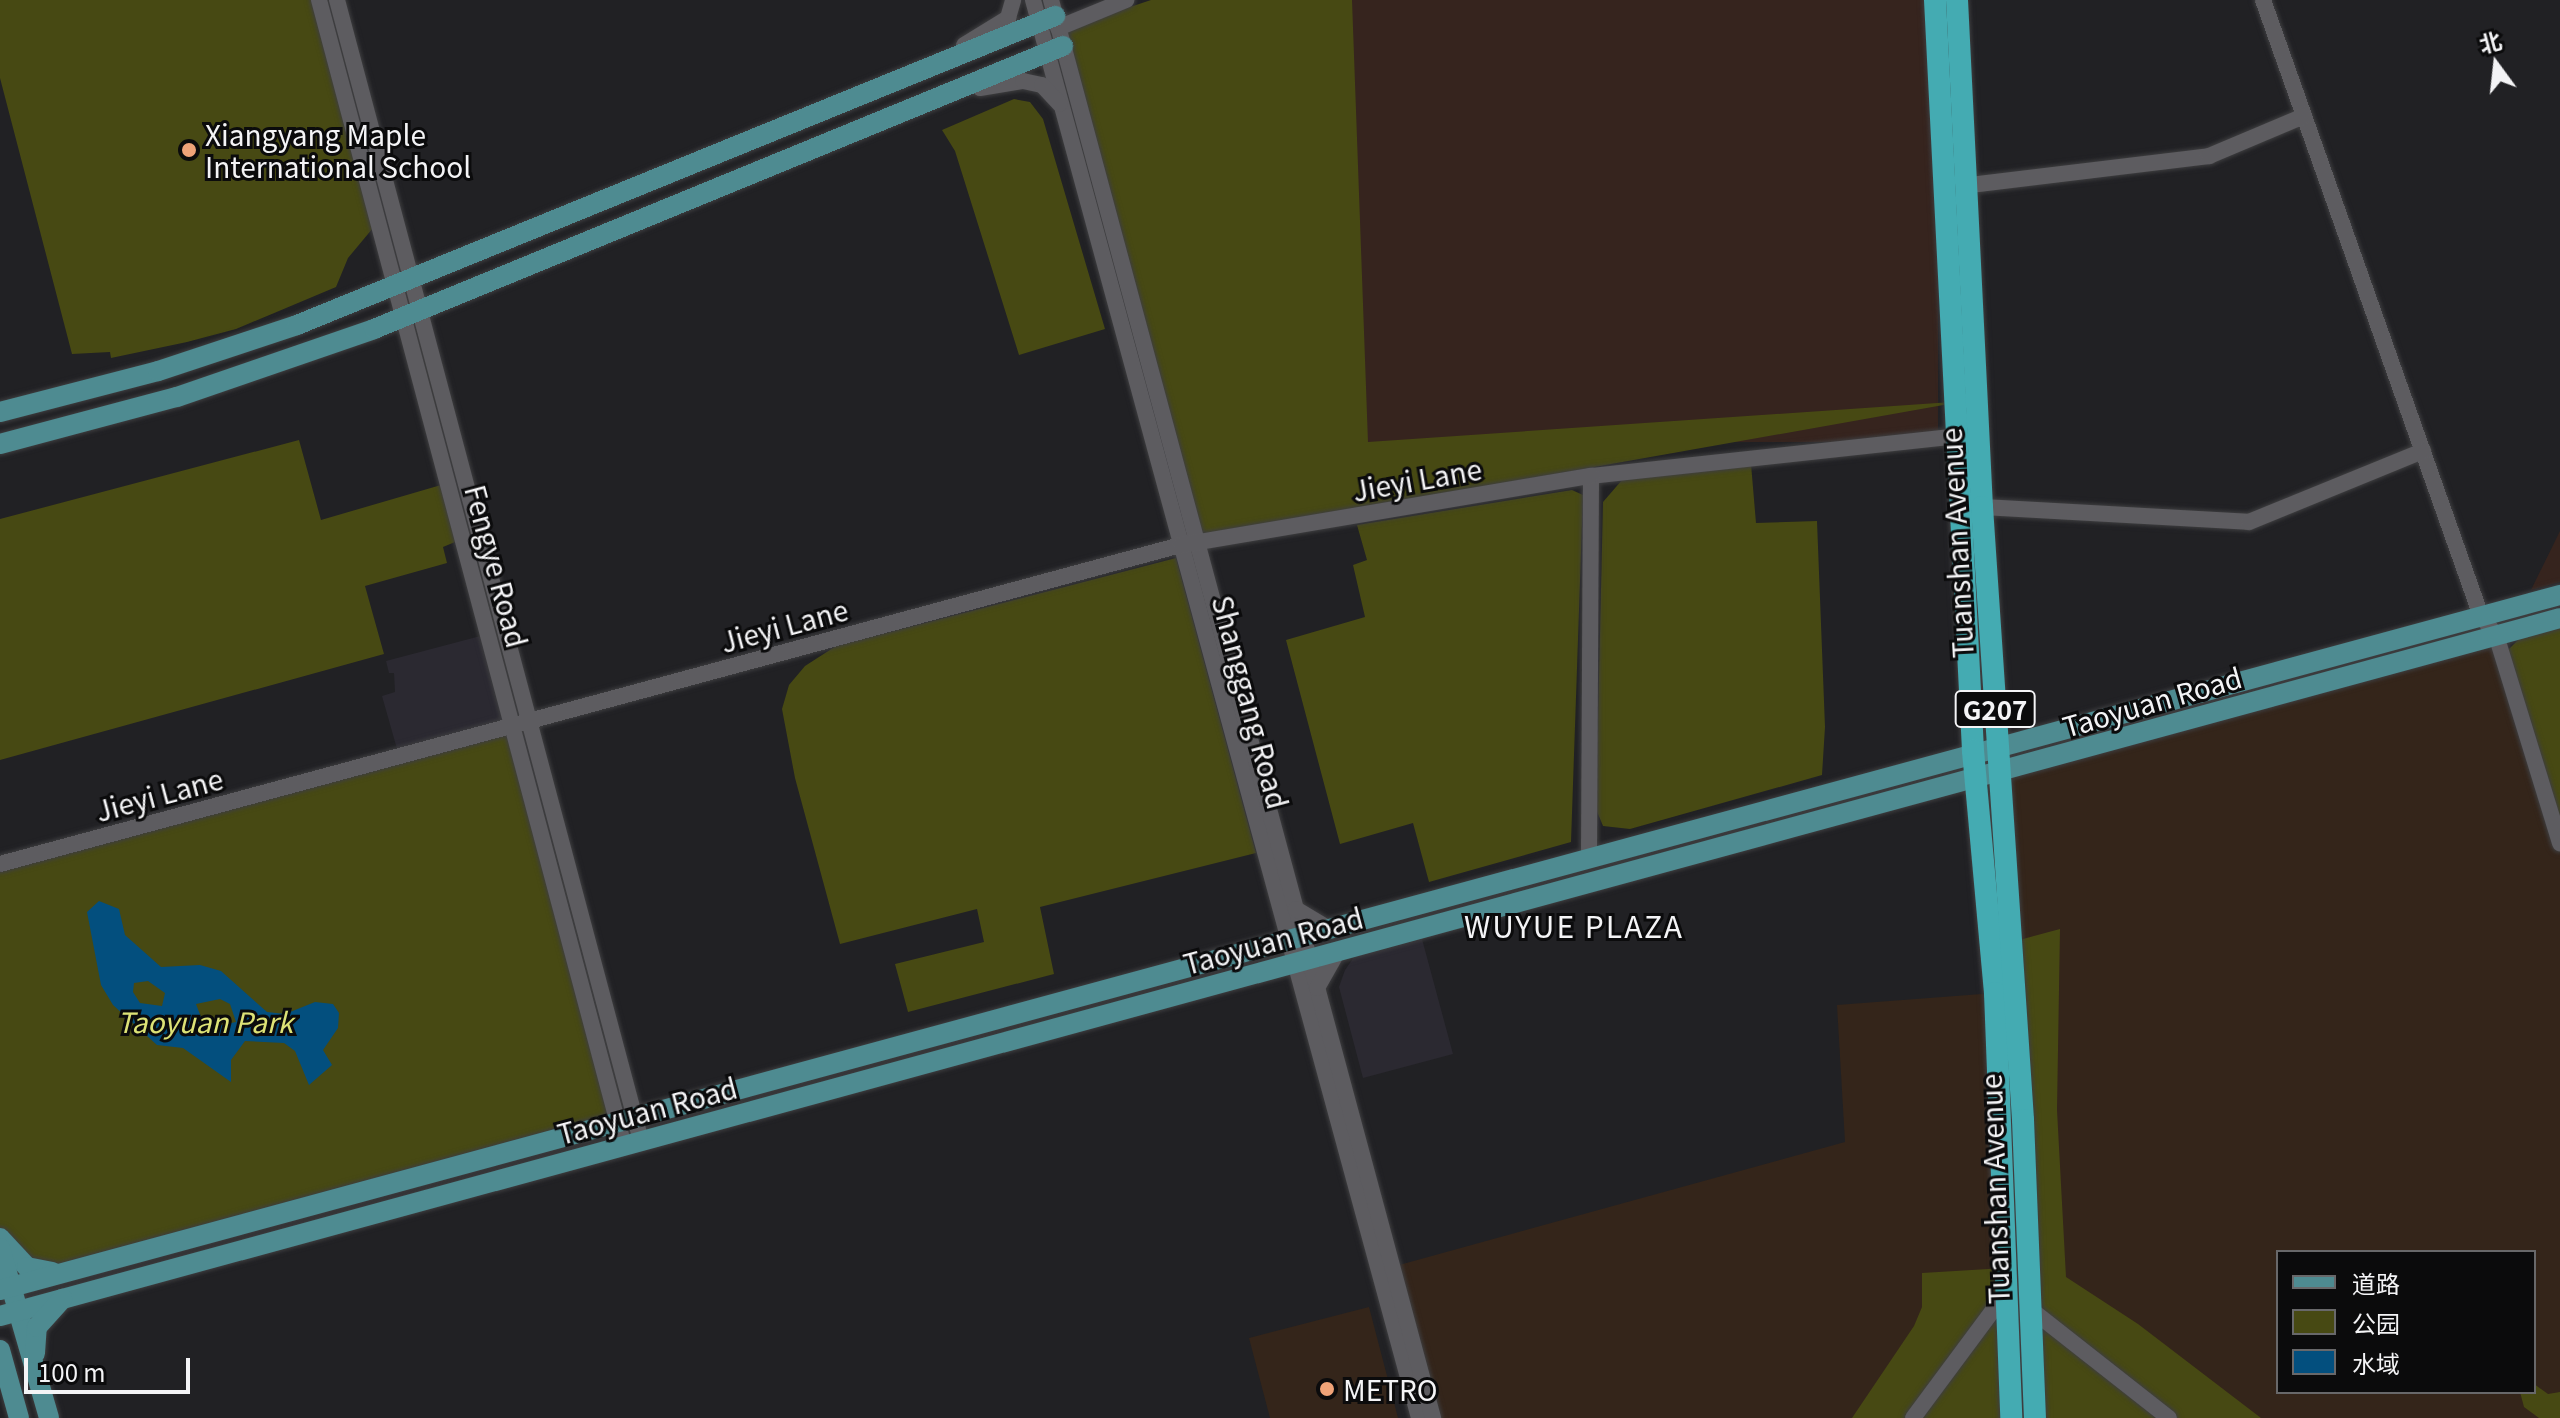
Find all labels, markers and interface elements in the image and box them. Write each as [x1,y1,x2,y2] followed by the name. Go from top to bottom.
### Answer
[2475,23,2505,59] text: 北
[2456,24,2536,104] north arrow
[205,117,471,183] place label: Xiangyang Maple International School
[180,141,198,159] marker: Xiangyang Maple International School
[1933,427,1979,659] street label: Tuanshan Avenue
[1350,451,1484,507] street label: Jieyi Lane
[459,481,535,651] street label: Fengye Road
[717,592,851,658] street label: Jieyi Lane
[1206,592,1296,812] street label: Shanggang Road
[2059,659,2245,743] street label: Taoyuan Road
[1953,687,2037,731] road number: G207
[92,761,226,827] street label: Jieyi Lane
[1180,900,1366,980] street label: Taoyuan Road
[1464,907,1684,943] district label: WUYUE PLAZA
[117,1004,293,1038] park label: Taoyuan Park
[554,1070,740,1150] street label: Taoyuan Road
[1973,1073,2015,1305] street label: Tuanshan Avenue
[2276,1250,2536,1394] legend
[2352,1265,2400,1300] text: 道路
[2352,1305,2400,1340] text: 公园
[28,1342,194,1392] scale bar
[2352,1345,2400,1380] text: 水域
[38,1354,106,1389] text: 100 m
[1343,1372,1438,1406] place label: METRO
[1318,1380,1336,1398] marker: METRO

